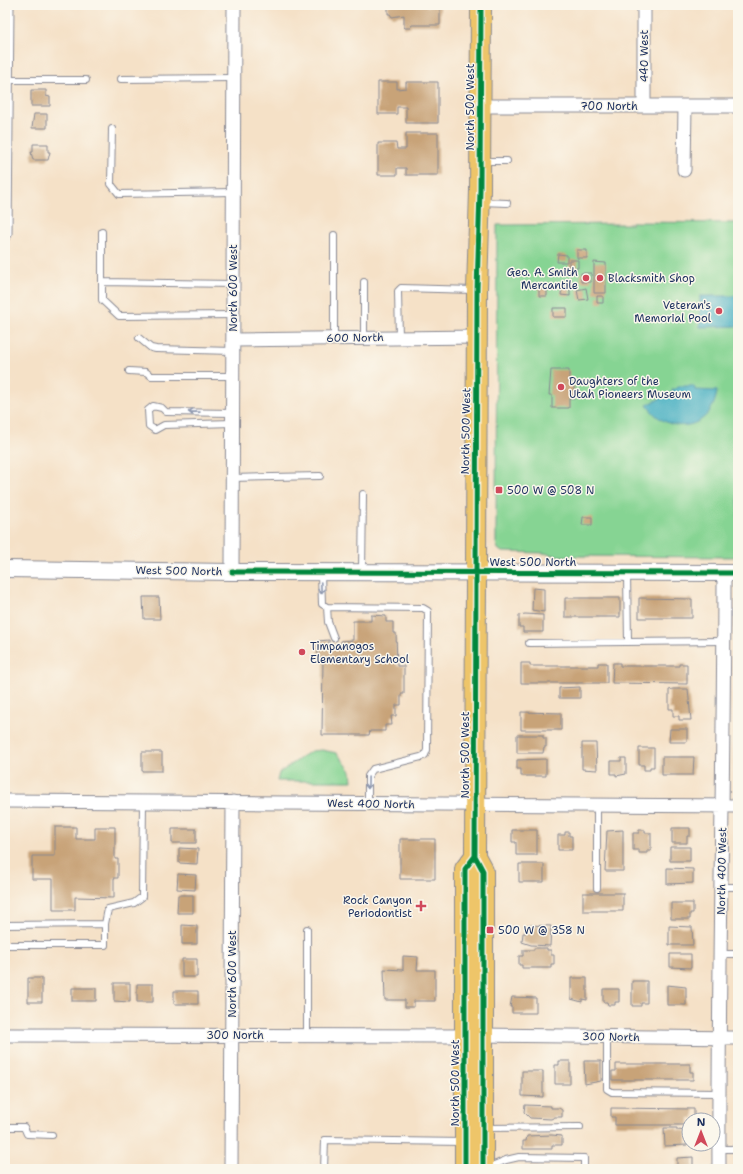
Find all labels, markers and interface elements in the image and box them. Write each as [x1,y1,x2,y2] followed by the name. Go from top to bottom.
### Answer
[637,29,652,82] street label: 440 West
[463,63,478,150] street label: North 500 West
[580,99,638,114] street label: 700 North
[226,244,241,332] street label: North 600 West
[507,265,578,293] place label: Geo. A. Smith Mercantile
[608,271,695,286] place label: Blacksmith Shop
[581,273,591,283] marker: Geo. A. Smith Mercantile
[595,273,605,283] marker: Blacksmith Shop
[634,298,712,326] place label: Veteran's Memorial Pool
[714,306,724,316] marker: Veteran's Memorial Pool
[326,330,384,346] street label: 600 North
[569,374,691,402] place label: Daughters of the Utah Pioneers Museum
[556,382,566,392] marker: Daughters of the Utah Pioneers Museum
[458,387,474,475] street label: North 500 West
[188,408,201,416] one-way arrow
[507,483,594,498] place label: 500 W @ 508 N
[494,485,504,495] marker: 500 W @ 508 N
[490,555,577,570] street label: West 500 North
[135,563,223,579] street label: West 500 North
[318,581,325,594] one-way arrow
[310,639,410,667] place label: Timpanogos Elementary School
[297,647,307,657] marker: Timpanogos Elementary School
[458,711,473,798] street label: North 500 West
[364,776,372,789] one-way arrow
[327,796,415,812] street label: West 400 North
[714,827,730,915] street label: North 400 West
[343,893,412,921] place label: Rock Canyon Periodontist
[415,900,427,912] marker: Rock Canyon Periodontist
[498,923,585,938] place label: 500 W @ 358 N
[485,925,495,935] marker: 500 W @ 358 N
[225,930,240,1018] street label: North 600 West
[206,1028,264,1043] street label: 300 North
[582,1029,640,1045] street label: 300 North
[448,1039,463,1126] street label: North 500 West
[681,1112,721,1152] north arrow
[697,1115,706,1130] text: N

